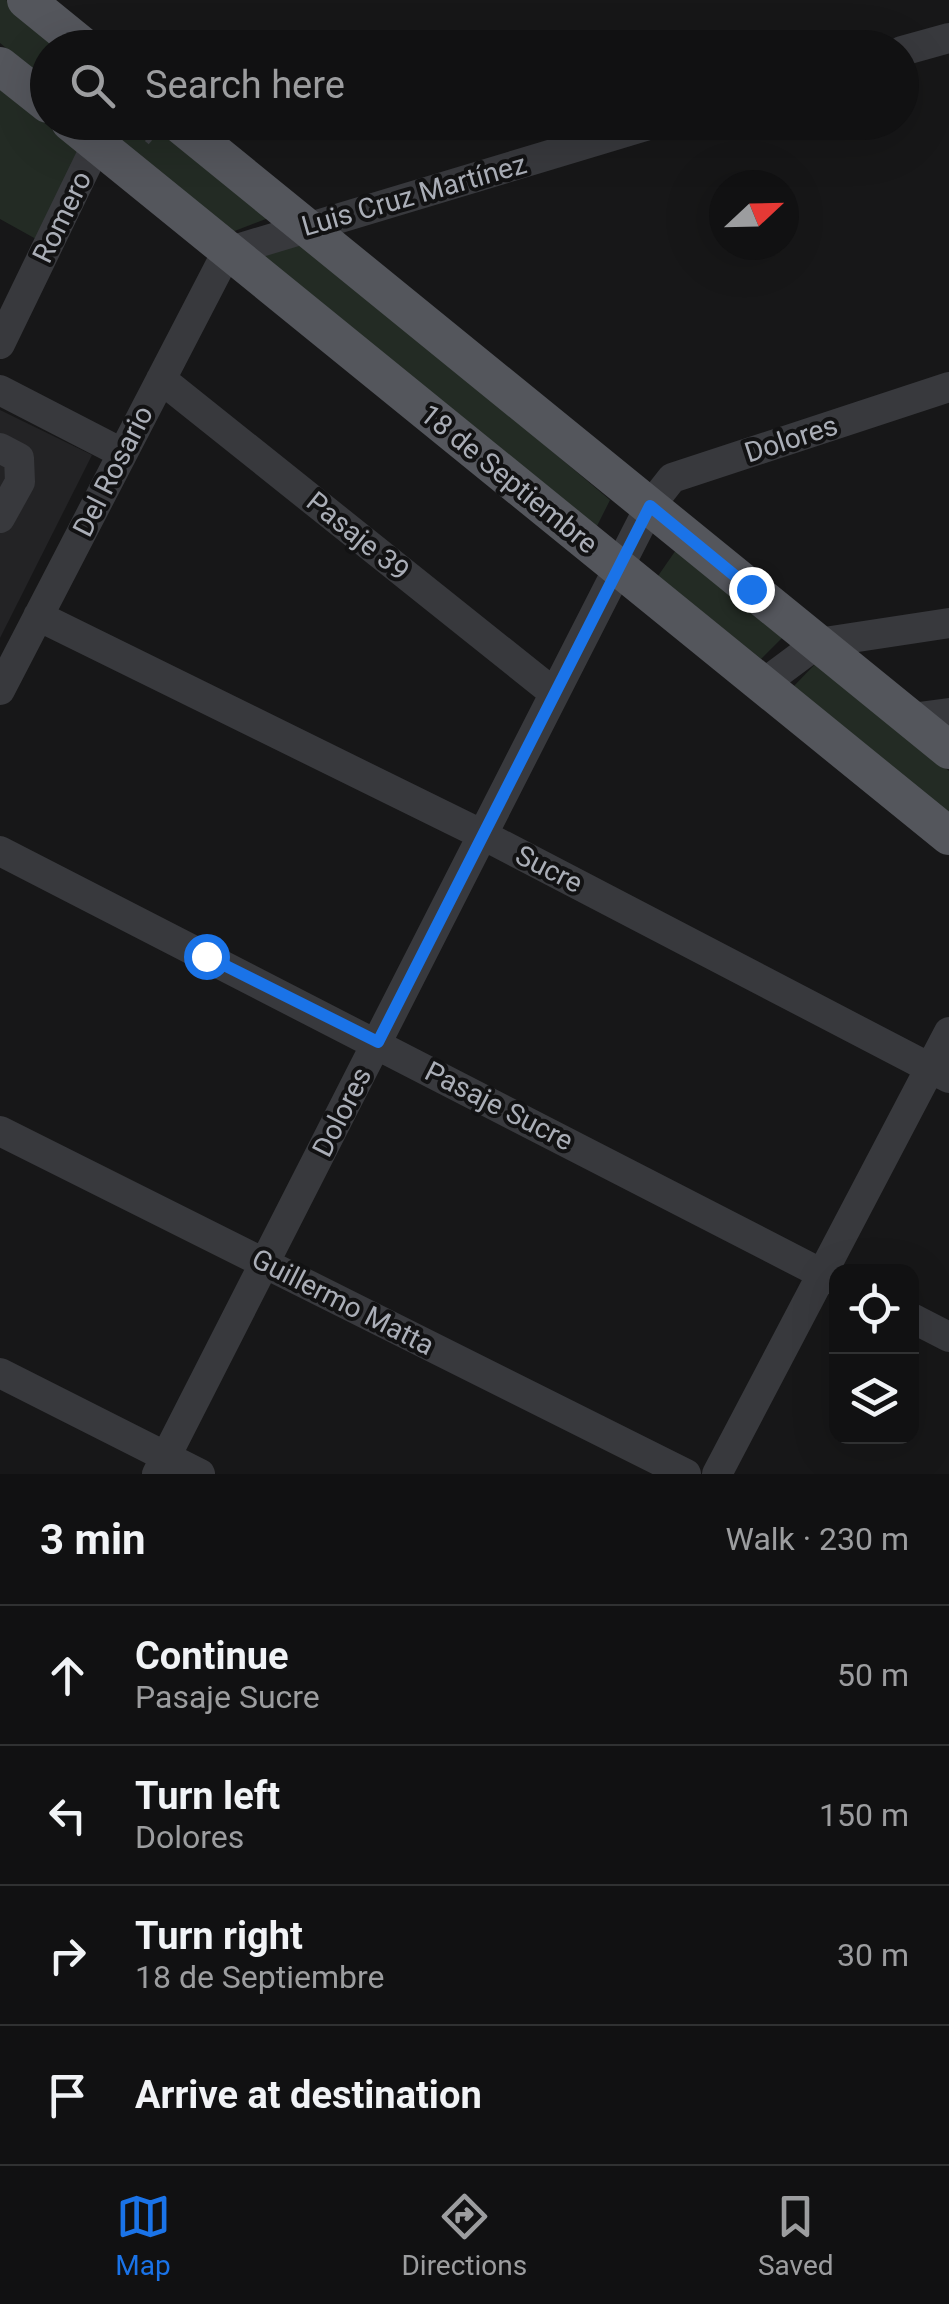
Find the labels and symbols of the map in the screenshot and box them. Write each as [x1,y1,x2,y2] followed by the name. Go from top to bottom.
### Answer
[298,147,530,243] street label: Luis Cruz Martínez
[26,166,98,268] street label: Romero
[709,170,799,260] north arrow
[414,397,604,561] street label: 18 de Septiembre
[66,400,160,542] street label: Del Rosario
[740,409,842,469] street label: Dolores
[300,485,416,587] street label: Pasaje 39
[729,567,775,613] route end
[510,838,588,900] street label: Sucre
[184,934,230,980] route start
[419,1055,579,1157] street label: Pasaje Sucre
[306,1062,378,1162] street label: Dolores
[246,1242,440,1362] street label: Guillermo Matta

